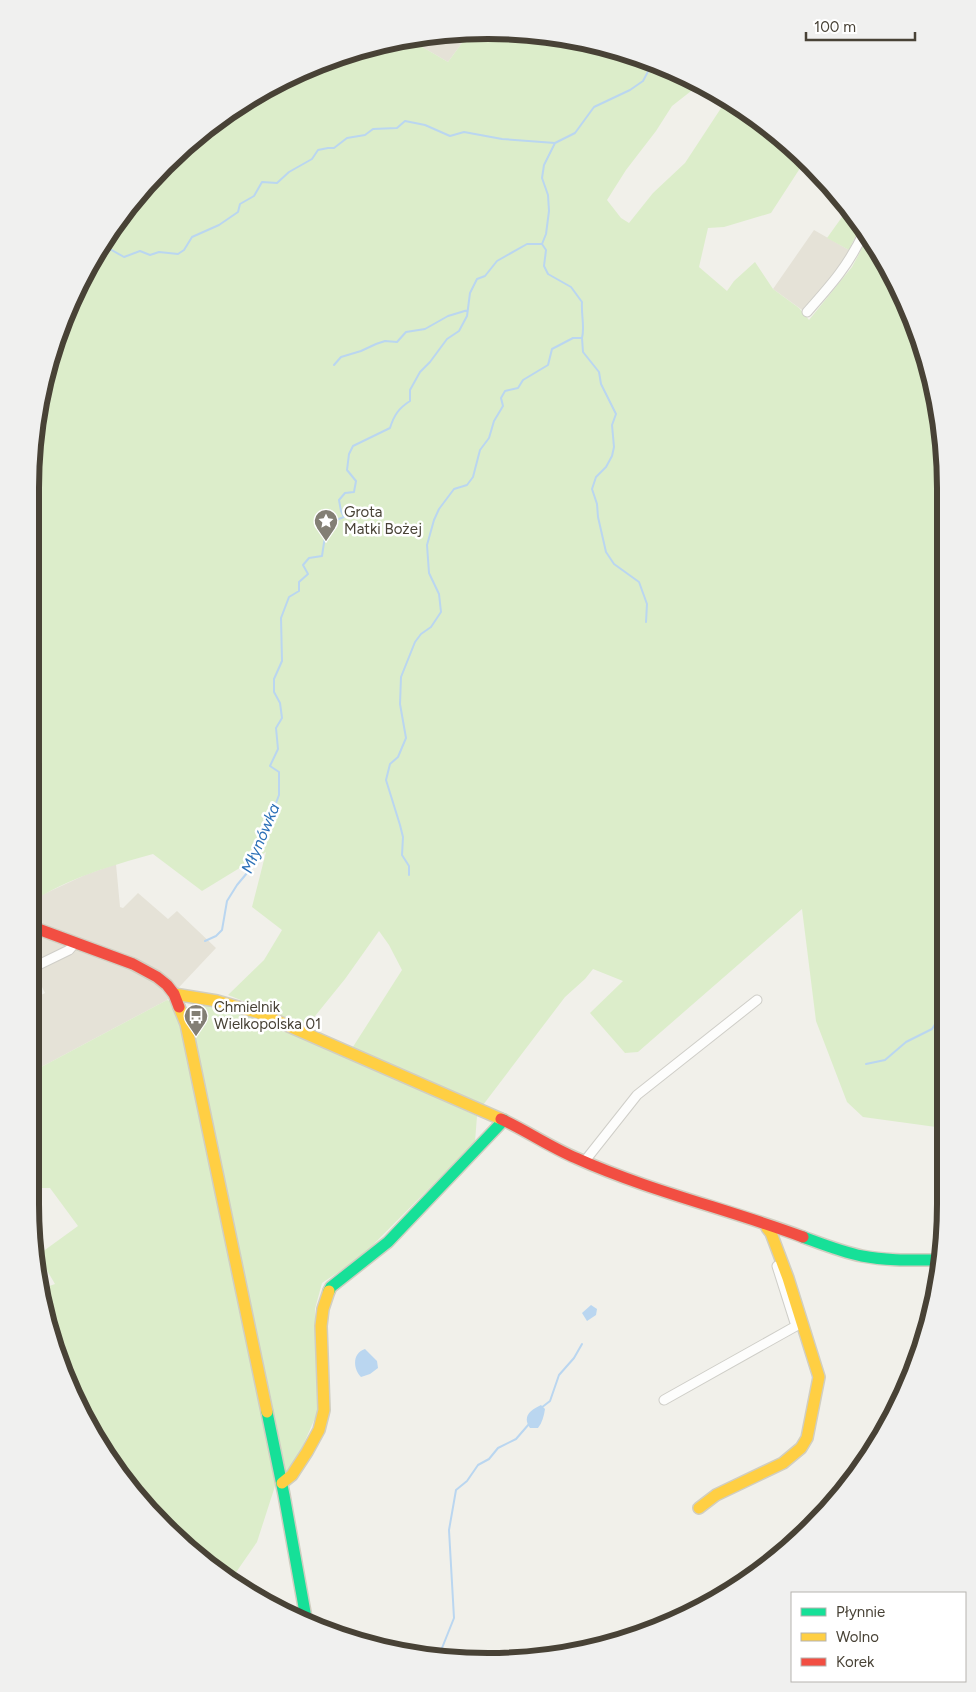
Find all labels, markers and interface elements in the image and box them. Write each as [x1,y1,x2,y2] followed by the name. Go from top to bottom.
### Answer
[806,10,915,42] scale bar
[814,18,856,36] text: 100 m
[344,503,422,538] place label: Grota Matki Bożej
[313,508,339,542] place icon: Grota Matki Bożej
[237,800,284,876] water label: Młynówka
[214,998,321,1033] place label: Chmielnik Wielkopolska 01
[183,1003,209,1037] bus stop icon: Chmielnik Wielkopolska 01
[791,1592,966,1682] legend
[836,1603,885,1621] text: Płynnie
[836,1628,879,1646] text: Wolno
[836,1653,875,1671] text: Korek

